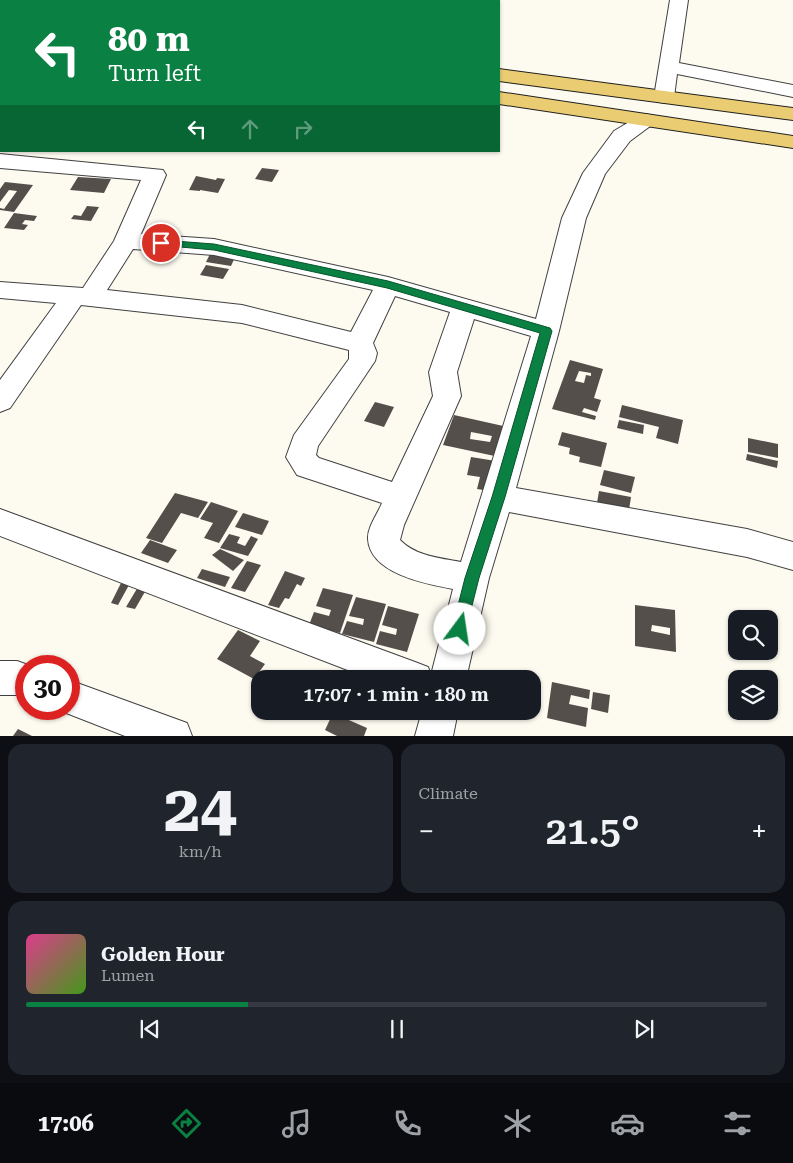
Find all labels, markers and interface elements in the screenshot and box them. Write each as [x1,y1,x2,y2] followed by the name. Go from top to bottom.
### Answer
[108,19,190,60] text: 80 m
[25,20,90,85] icon: left
[108,61,201,86] text: Turn left
[183,115,211,143] icon: left
[236,115,264,143] icon: ahead
[289,115,317,143] icon: right
[140,222,182,264] pin
[147,229,175,257] icon: arrive
[433,602,485,654] position arrow
[728,610,778,720] map controls
[728,610,778,660] button: search
[15,655,80,720] speed limit sign: 30
[728,670,778,720] button: layers
[303,683,489,706] text: 17:07 · 1 min · 180 m
[164,771,237,847] text: 24
[419,784,478,803] text: Climate
[546,809,640,853] text: 21.5°
[419,815,434,848] text: −
[751,815,767,848] text: +
[179,842,222,861] text: km/h
[101,943,225,966] text: Golden Hour
[101,966,155,985] text: Lumen
[136,1015,164,1043] icon: previous
[383,1015,411,1043] icon: pause
[630,1015,658,1043] icon: next
[169,1106,204,1141] icon: directions
[279,1106,314,1141] icon: music
[390,1106,425,1141] icon: phone
[500,1106,535,1141] icon: climate
[610,1106,645,1141] icon: car
[720,1106,755,1141] icon: filters
[38,1111,94,1136] text: 17:06

